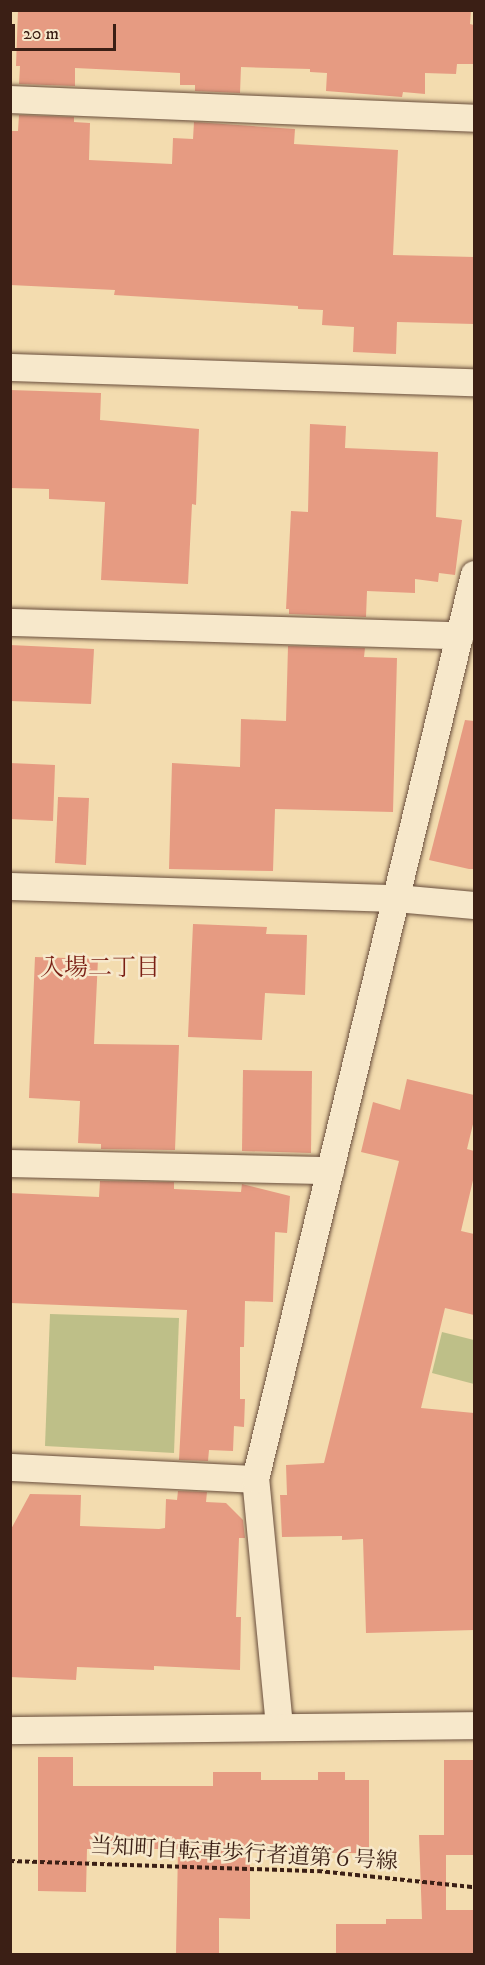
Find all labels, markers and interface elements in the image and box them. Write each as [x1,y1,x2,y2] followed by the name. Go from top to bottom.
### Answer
[15,12,118,50] scale bar
[23,23,59,45] text: 20 m
[40,955,160,983] district label: 入場二丁目
[90,1833,398,1875] street label: 当知町自転車歩行者道第６号線

